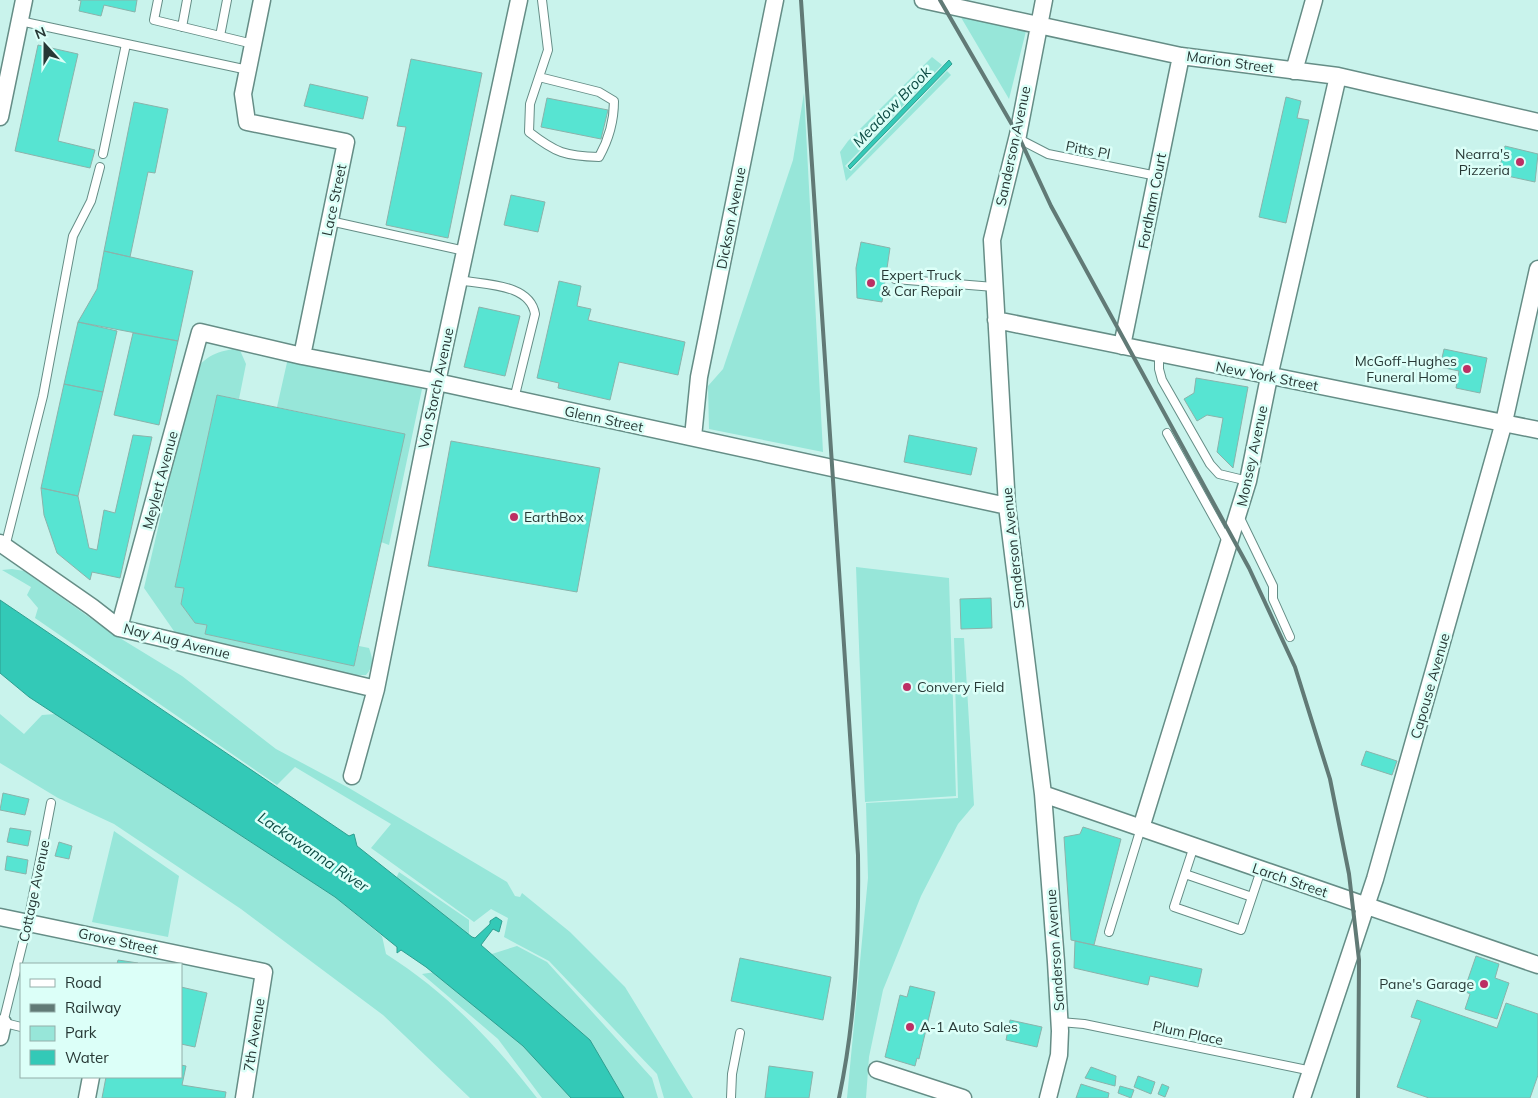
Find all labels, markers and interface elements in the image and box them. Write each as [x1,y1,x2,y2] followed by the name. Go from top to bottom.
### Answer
[20,20,70,70] north arrow
[32,23,49,43] text: N
[1185,47,1275,77] street label: Marion Street
[848,61,936,151] water label: Meadow Brook
[992,85,1034,207] street label: Sanderson Avenue
[1064,137,1112,163] street label: Pitts Pl
[1455,145,1510,179] place label: Nearra's Pizzeria
[1134,152,1170,250] street label: Fordham Court
[1514,156,1526,168] marker: Nearra's Pizzeria
[318,162,350,237] street label: Lace Street
[712,166,750,270] street label: Dickson Avenue
[881,266,964,300] place label: Expert Truck & Car Repair
[865,277,877,289] marker: Expert Truck & Car Repair
[414,326,458,450] street label: Von Storch Avenue
[1355,352,1457,386] place label: McGoff-Hughes Funeral Home
[1214,357,1320,395] street label: New York Street
[1461,363,1473,375] marker: McGoff-Hughes Funeral Home
[563,402,645,436] street label: Glenn Street
[1233,404,1271,508] street label: Monsey Avenue
[138,429,182,531] street label: Meylert Avenue
[998,486,1028,610] street label: Sanderson Avenue
[524,508,584,526] place label: EarthBox
[508,511,520,523] marker: EarthBox
[122,619,232,663] street label: Nay Aug Avenue
[1406,631,1454,741] street label: Capouse Avenue
[917,678,1004,696] place label: Convery Field
[901,681,913,693] marker: Convery Field
[255,808,373,896] water label: Lackawanna River
[14,839,54,943] street label: Cottage Avenue
[1250,859,1330,901] street label: Larch Street
[1042,889,1068,1011] street label: Sanderson Avenue
[77,924,159,958] street label: Grove Street
[20,963,182,1078] legend
[65,973,102,992] text: Road
[1379,975,1474,993] place label: Pane's Garage
[1478,978,1490,990] marker: Pane's Garage
[239,997,269,1073] street label: 7th Avenue
[65,998,121,1017] text: Railway
[1151,1017,1225,1049] street label: Plum Place
[920,1018,1018,1036] place label: A-1 Auto Sales
[904,1021,916,1033] marker: A-1 Auto Sales
[65,1023,97,1042] text: Park
[65,1048,109,1067] text: Water

